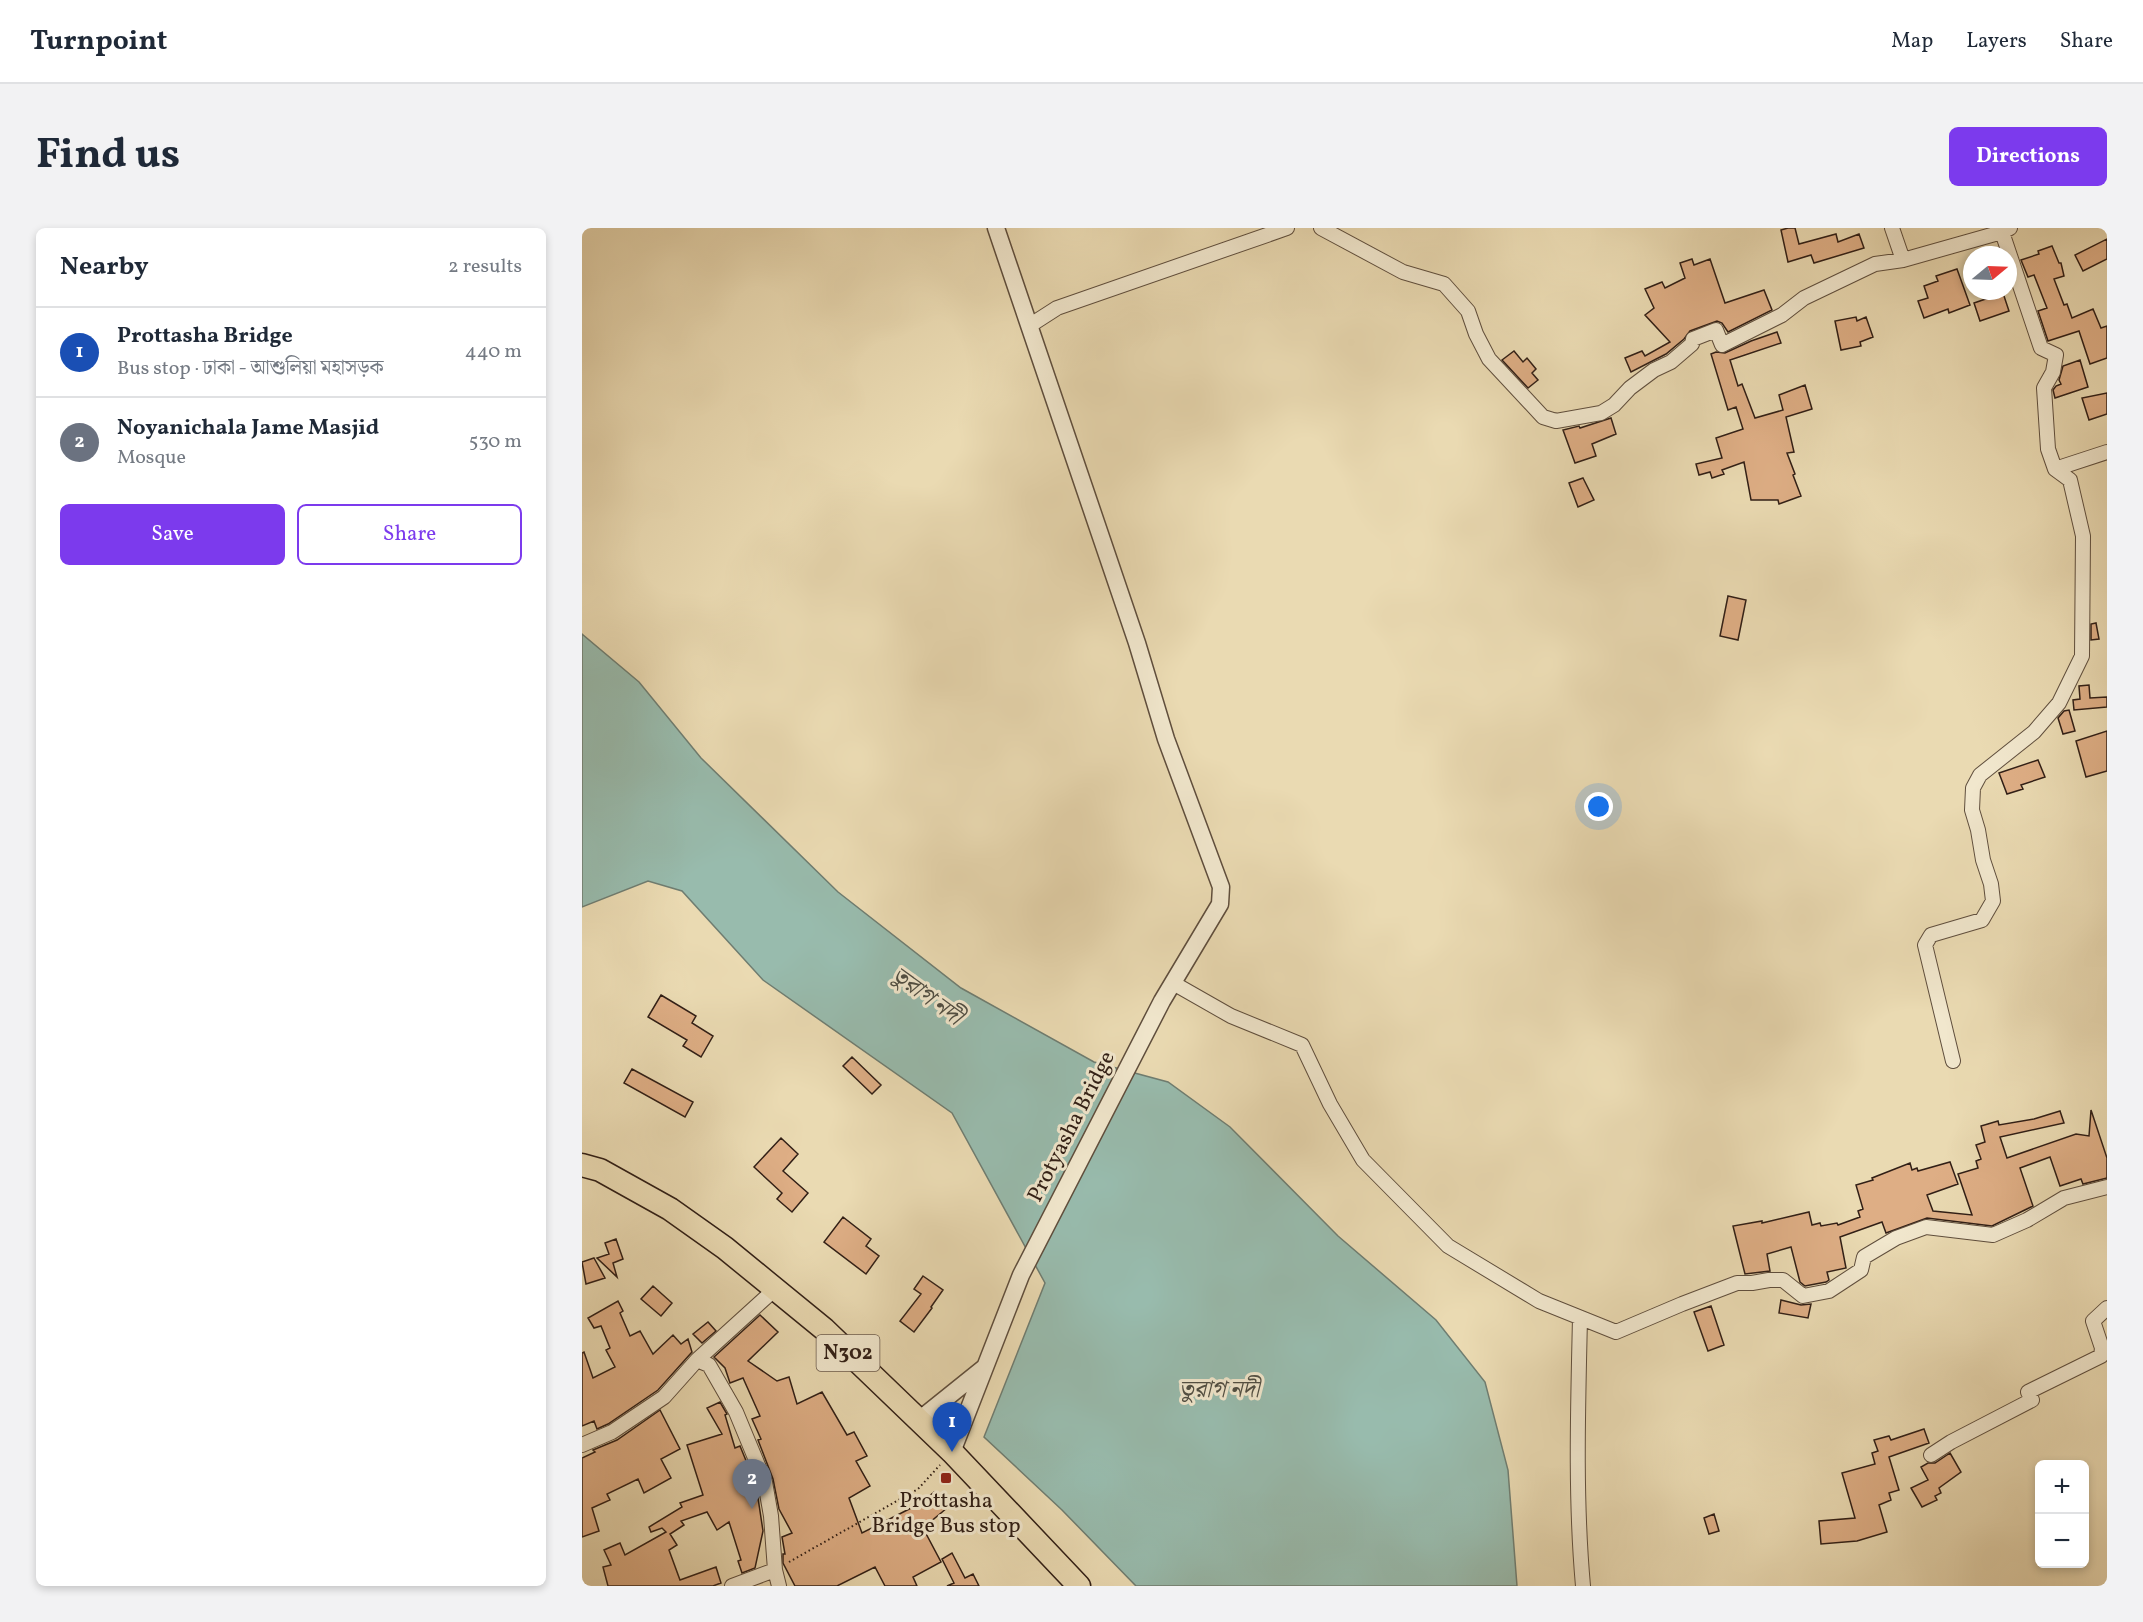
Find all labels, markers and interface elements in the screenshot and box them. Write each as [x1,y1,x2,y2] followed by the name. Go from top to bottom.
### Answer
[30,22,167,61] text: Turnpoint
[1891,27,1933,56] text: Map
[1966,27,2027,56] text: Layers
[2060,27,2113,56] text: Share
[36,127,180,186] text: Find us
[1949,127,2107,186] button: Directions
[1963,246,2017,300] north arrow
[60,249,149,285] text: Nearby
[448,253,522,281] text: 2 results
[117,321,293,352] text: Prottasha Bridge
[75,338,84,366] text: 1
[465,338,522,366] text: 440 m
[117,355,384,383] text: Bus stop · ঢাকা - আশুলিয়া মহাসড়ক
[117,413,379,444] text: Noyanichala Jame Masjid
[74,428,85,456] text: 2
[469,428,522,456] text: 530 m
[117,444,186,472] text: Mosque
[60,504,285,565] button: Save
[297,504,522,565] button: Share
[1584,792,1613,821] your location
[883,960,971,1036] water label: তুরাগ নদী
[1021,1046,1123,1208] street label: Protyasha Bridge
[816,1335,880,1371] road number: N302
[1179,1374,1263,1408] water label: তুরাগ নদী
[932,1402,971,1452] pin: 1
[732,1460,772,1509] pin: 2
[2035,1460,2089,1568] map controls
[2035,1460,2089,1514] button: +
[939,1471,953,1485] marker: Prottasha Bridge Bus stop
[871,1486,1021,1542] place label: Prottasha Bridge Bus stop
[2035,1514,2089,1568] button: −

